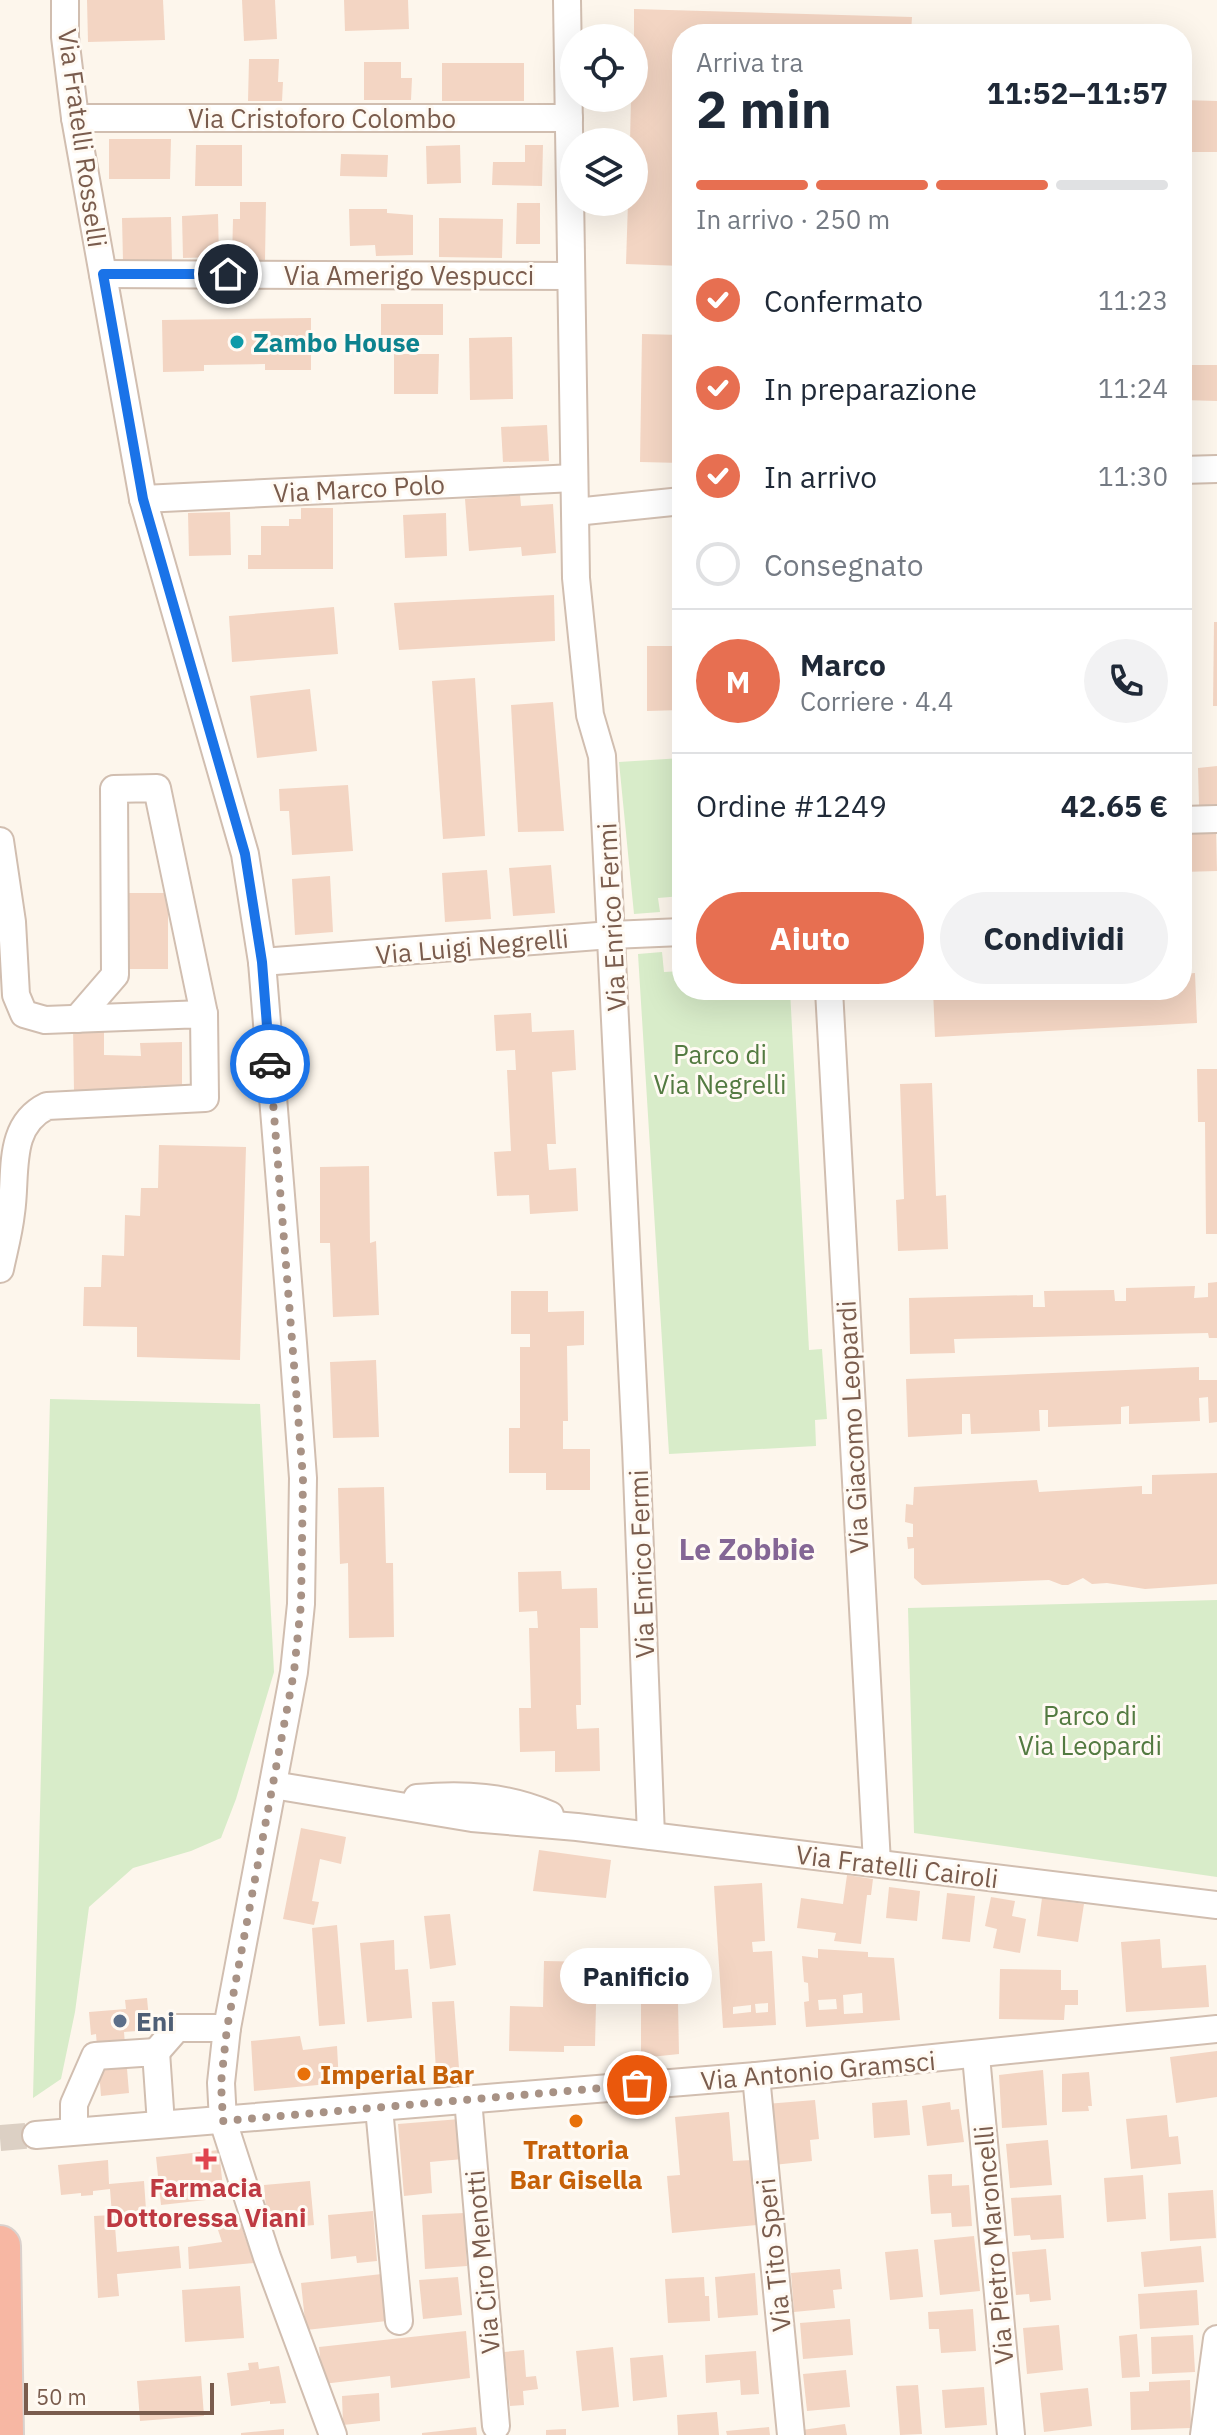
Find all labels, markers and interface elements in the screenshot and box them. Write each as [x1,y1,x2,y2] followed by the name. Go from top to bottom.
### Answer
[560,24,648,216] map controls
[560,24,648,112] button: locate
[51,27,115,249] street label: Via Fratelli Rosselli
[696,45,803,79] text: Arriva tra
[987,73,1168,112] text: 11:52–11:57
[696,75,832,142] text: 2 min
[188,101,456,135] street label: Via Cristoforo Colombo
[560,128,648,216] button: layers
[696,202,890,236] text: In arrivo · 250 m
[194,240,262,308] pin
[206,252,250,296] icon: home
[284,258,534,292] street label: Via Amerigo Vespucci
[696,278,740,322] icon: check
[764,281,923,320] text: Confermato
[1098,283,1168,317] text: 11:23
[253,325,420,359] place label: Zambo House
[228,333,246,351] marker: Zambo House
[696,366,740,410] icon: check
[764,369,977,408] text: In preparazione
[1098,371,1168,405] text: 11:24
[696,454,740,498] icon: check
[764,457,877,496] text: In arrivo
[1098,459,1168,493] text: 11:30
[272,467,446,509] street label: Via Marco Polo
[764,545,924,584] text: Consegnato
[1084,639,1168,723] button: phone
[800,645,886,684] text: Marco
[726,662,750,701] text: M
[800,684,953,718] text: Corriere · 4.4
[696,786,887,825] text: Ordine #1249
[1061,786,1168,825] text: 42.65 €
[589,822,633,1012] street label: Via Enrico Fermi
[696,892,924,984] button: Aiuto
[940,892,1168,984] button: Condividi
[374,921,570,971] street label: Via Luigi Negrelli
[230,1024,310,1104] courier
[654,1037,786,1101] park label: Parco di Via Negrelli
[248,1042,292,1086] icon: car
[828,1300,876,1554] street label: Via Giacomo Leopardi
[621,1469,661,1659] street label: Via Enrico Fermi
[679,1529,815,1568] district label: Le Zobbie
[1018,1698,1162,1762] park label: Parco di Via Leopardi
[794,1837,1000,1895] street label: Via Fratelli Cairoli
[561,1949,713,2005] callout: Panificio
[583,1959,689,1993] text: Panificio
[136,2004,175,2038] place label: Eni
[111,2012,129,2030] marker: Eni
[699,2043,937,2097] street label: Via Antonio Gramsci
[603,2051,671,2119] pin
[320,2057,474,2091] place label: Imperial Bar
[615,2063,659,2107] icon: bag
[295,2065,313,2083] marker: Imperial Bar
[567,2112,585,2130] marker: Trattoria Bar Gisella
[966,2124,1020,2366] street label: Via Pietro Maroncelli
[510,2132,643,2196] place label: Trattoria Bar Gisella
[197,2150,215,2168] marker: Farmacia Dottoressa Viani
[457,2169,507,2355] street label: Via Ciro Menotti
[106,2170,306,2234] place label: Farmacia Dottoressa Viani
[748,2177,798,2333] street label: Via Tito Speri
[24,2379,214,2415] scale bar
[36,2382,87,2411] text: 50 m

